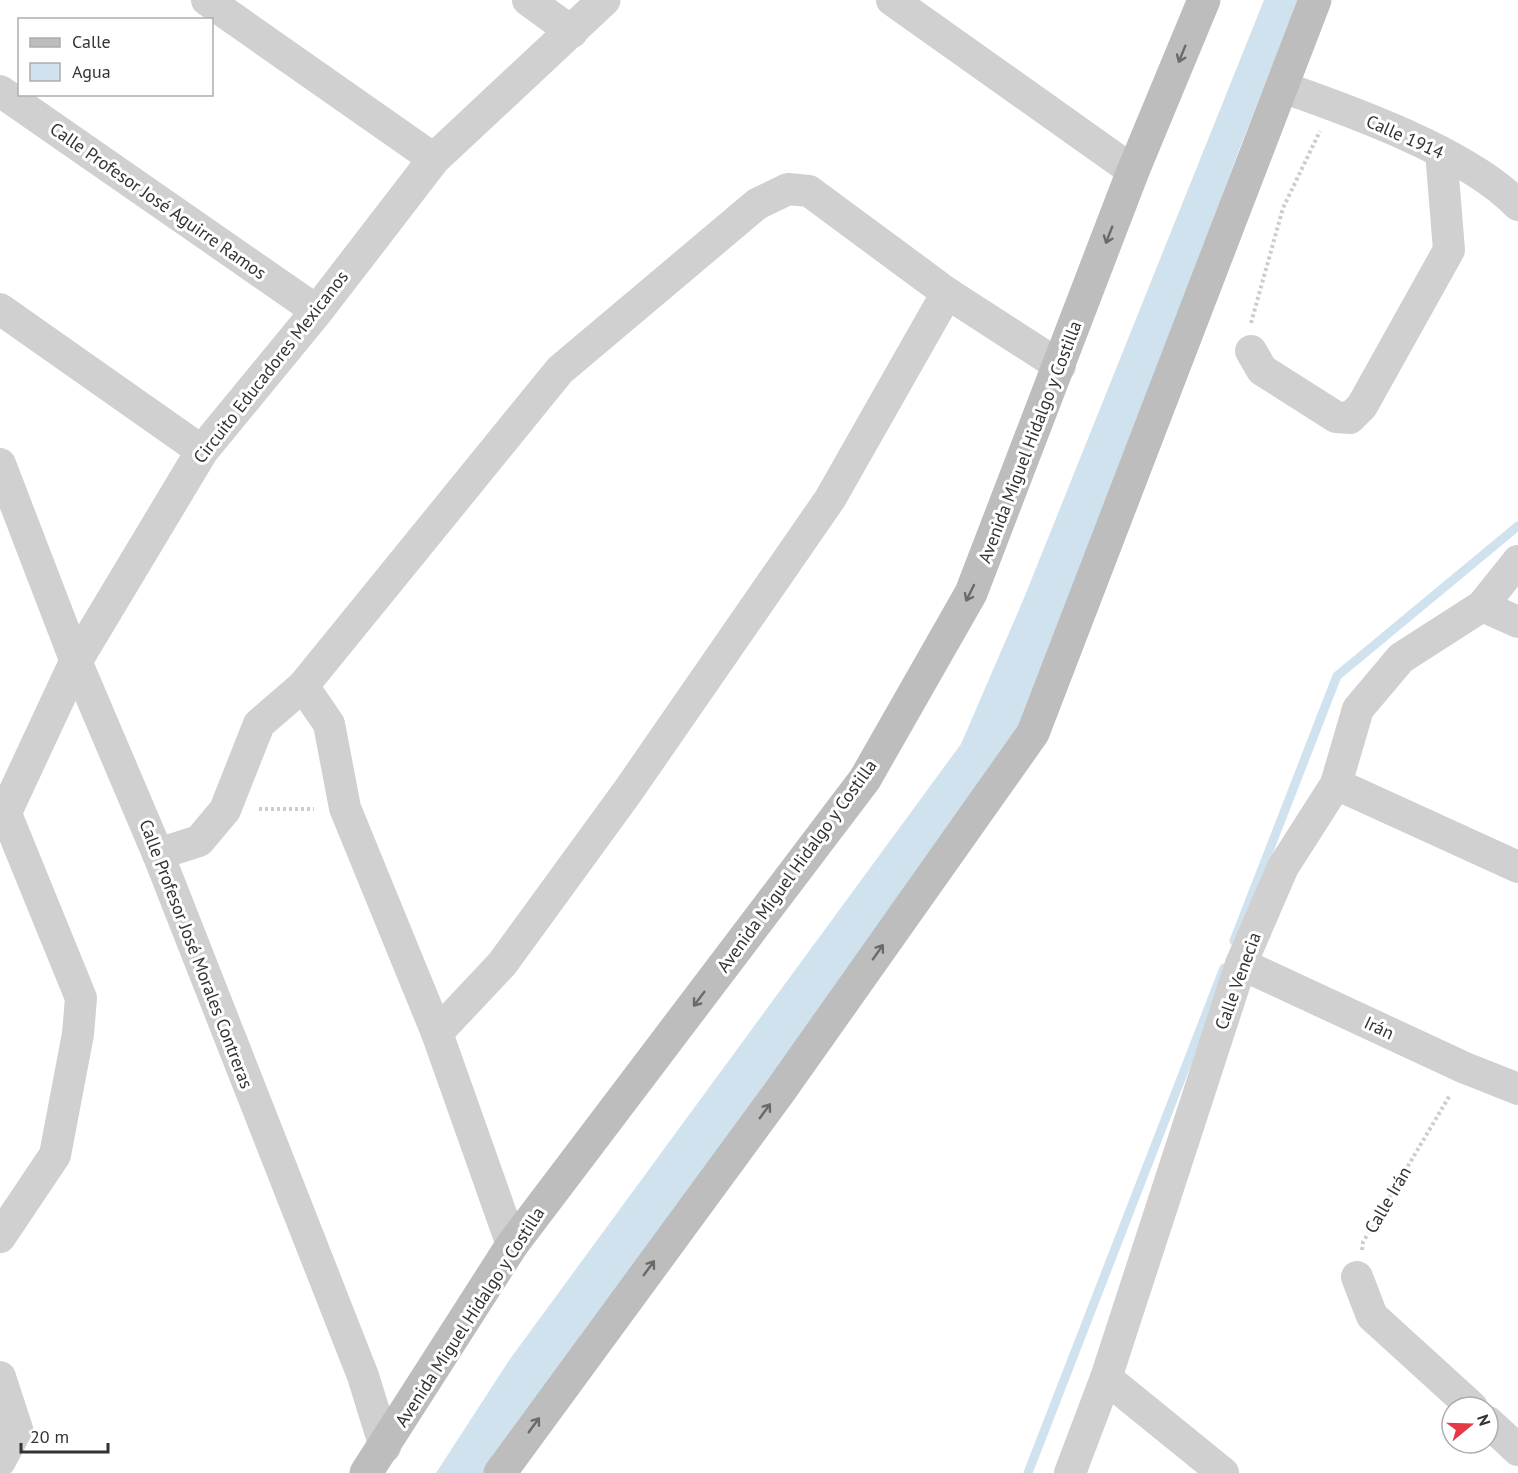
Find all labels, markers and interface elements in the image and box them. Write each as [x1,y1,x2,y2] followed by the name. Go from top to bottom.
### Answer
[18,18,213,96] legend
[72,30,111,53] text: Calle
[1176,44,1187,63] one-way arrow
[72,60,111,83] text: Agua
[1363,109,1448,164] street label: Calle 1914
[46,117,271,284] street label: Calle Profesor José Aguirre Ramos
[1103,225,1114,244] one-way arrow
[188,266,353,468] street label: Circuito Educadores Mexicanos
[973,317,1086,566] street label: Avenida Miguel Hidalgo y Costilla
[963,583,975,601] one-way arrow
[712,755,882,977] street label: Avenida Miguel Hidalgo y Costilla
[134,816,259,1092] street label: Calle Profesor José Morales Contreras
[1209,929,1266,1033] street label: Calle Venecia
[872,944,884,961] one-way arrow
[693,990,705,1006] one-way arrow
[1361,1011,1398,1044] street label: Irán
[759,1103,771,1119] one-way arrow
[1359,1162,1416,1237] street label: Calle Irán
[390,1202,549,1431] street label: Avenida Miguel Hidalgo y Costilla
[643,1261,656,1277] one-way arrow
[1440,1395,1500,1455] north arrow
[1473,1412,1495,1428] text: N
[21,1416,108,1454] scale bar
[528,1418,540,1434] one-way arrow
[30,1425,69,1448] text: 20 m

